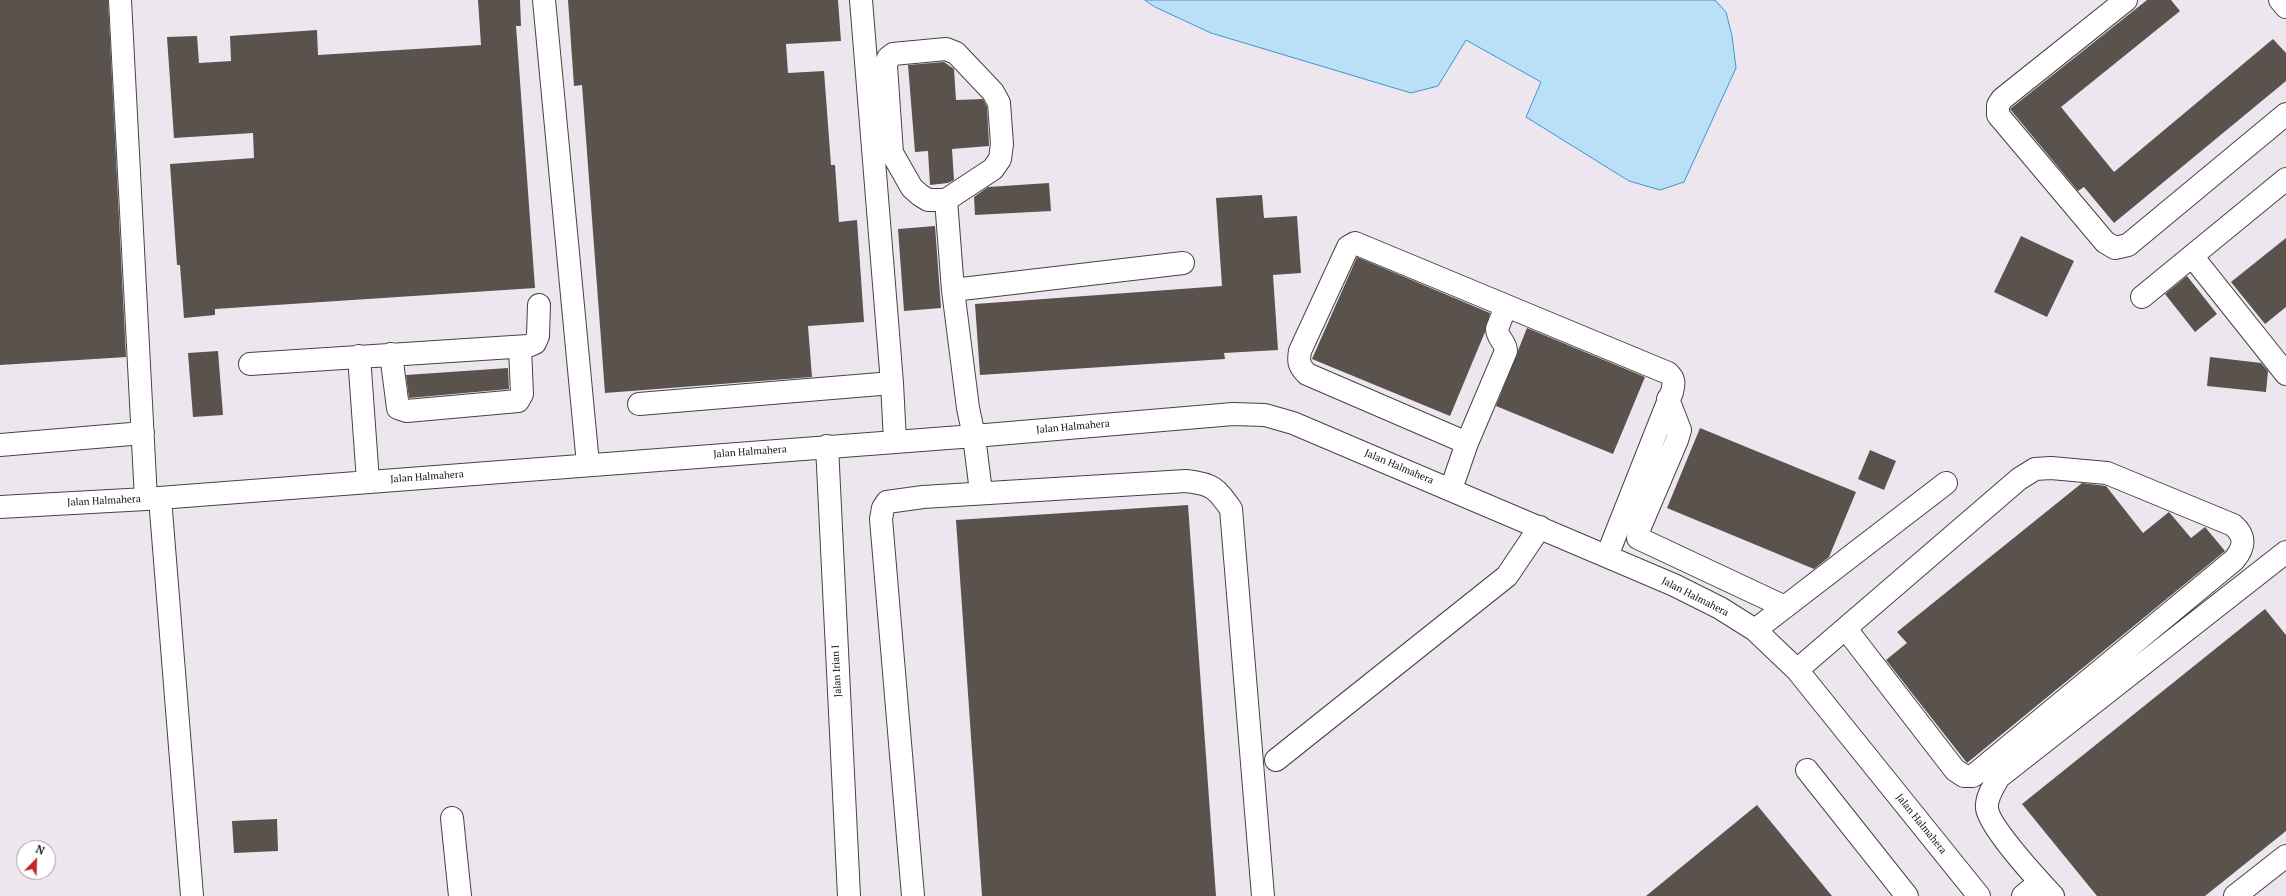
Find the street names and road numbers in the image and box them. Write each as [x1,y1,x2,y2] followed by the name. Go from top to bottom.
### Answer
[1036,418,1110,436] street label: Jalan Halmahera
[713,443,787,461] street label: Jalan Halmahera
[1363,447,1435,487] street label: Jalan Halmahera
[390,468,464,486] street label: Jalan Halmahera
[67,493,141,509] street label: Jalan Halmahera
[1659,575,1731,619] street label: Jalan Halmahera
[830,645,844,697] street label: Jalan Irian I
[1893,792,1949,856] street label: Jalan Halmahera

